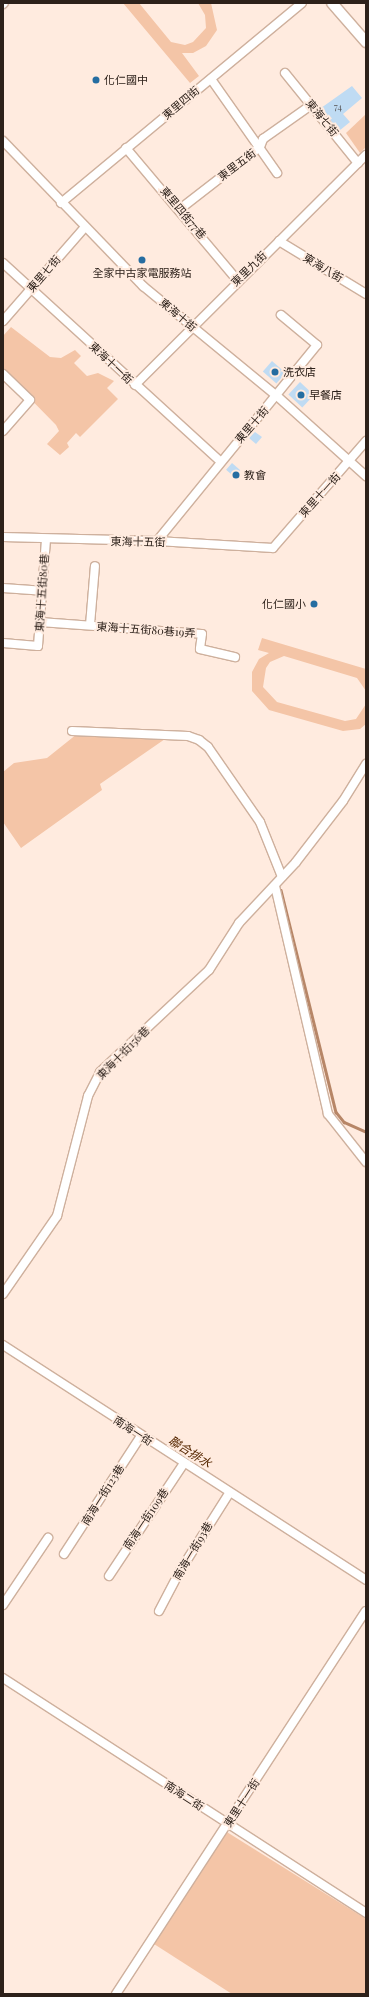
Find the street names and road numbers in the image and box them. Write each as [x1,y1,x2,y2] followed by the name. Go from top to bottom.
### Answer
[160,84,202,122] street label: 東里四街
[303,97,341,139] street label: 東海七街
[215,146,259,184] street label: 東里五街
[157,184,209,242] street label: 東里四街77巷
[229,249,269,289] street label: 東里九街
[301,251,345,285] street label: 東海八街
[25,253,63,295] street label: 東里七街
[157,296,199,334] street label: 東海十街
[86,339,136,387] street label: 東海十一街
[233,404,271,446] street label: 東里十街
[297,470,343,520] street label: 東里十一街
[110,535,166,549] street label: 東海十五街
[33,553,51,633] street label: 東海十五街80巷
[96,620,196,640] street label: 東海十五街80巷19弄
[94,1024,152,1082] street label: 東海十街156巷
[111,1413,155,1449] street label: 南海一街
[79,1462,127,1528] street label: 南海一街123巷
[121,1486,171,1552] street label: 南海一街109巷
[170,1520,216,1582] street label: 南海一街93巷
[221,1776,263,1830] street label: 東里十一街
[162,1778,206,1814] street label: 南海二街

